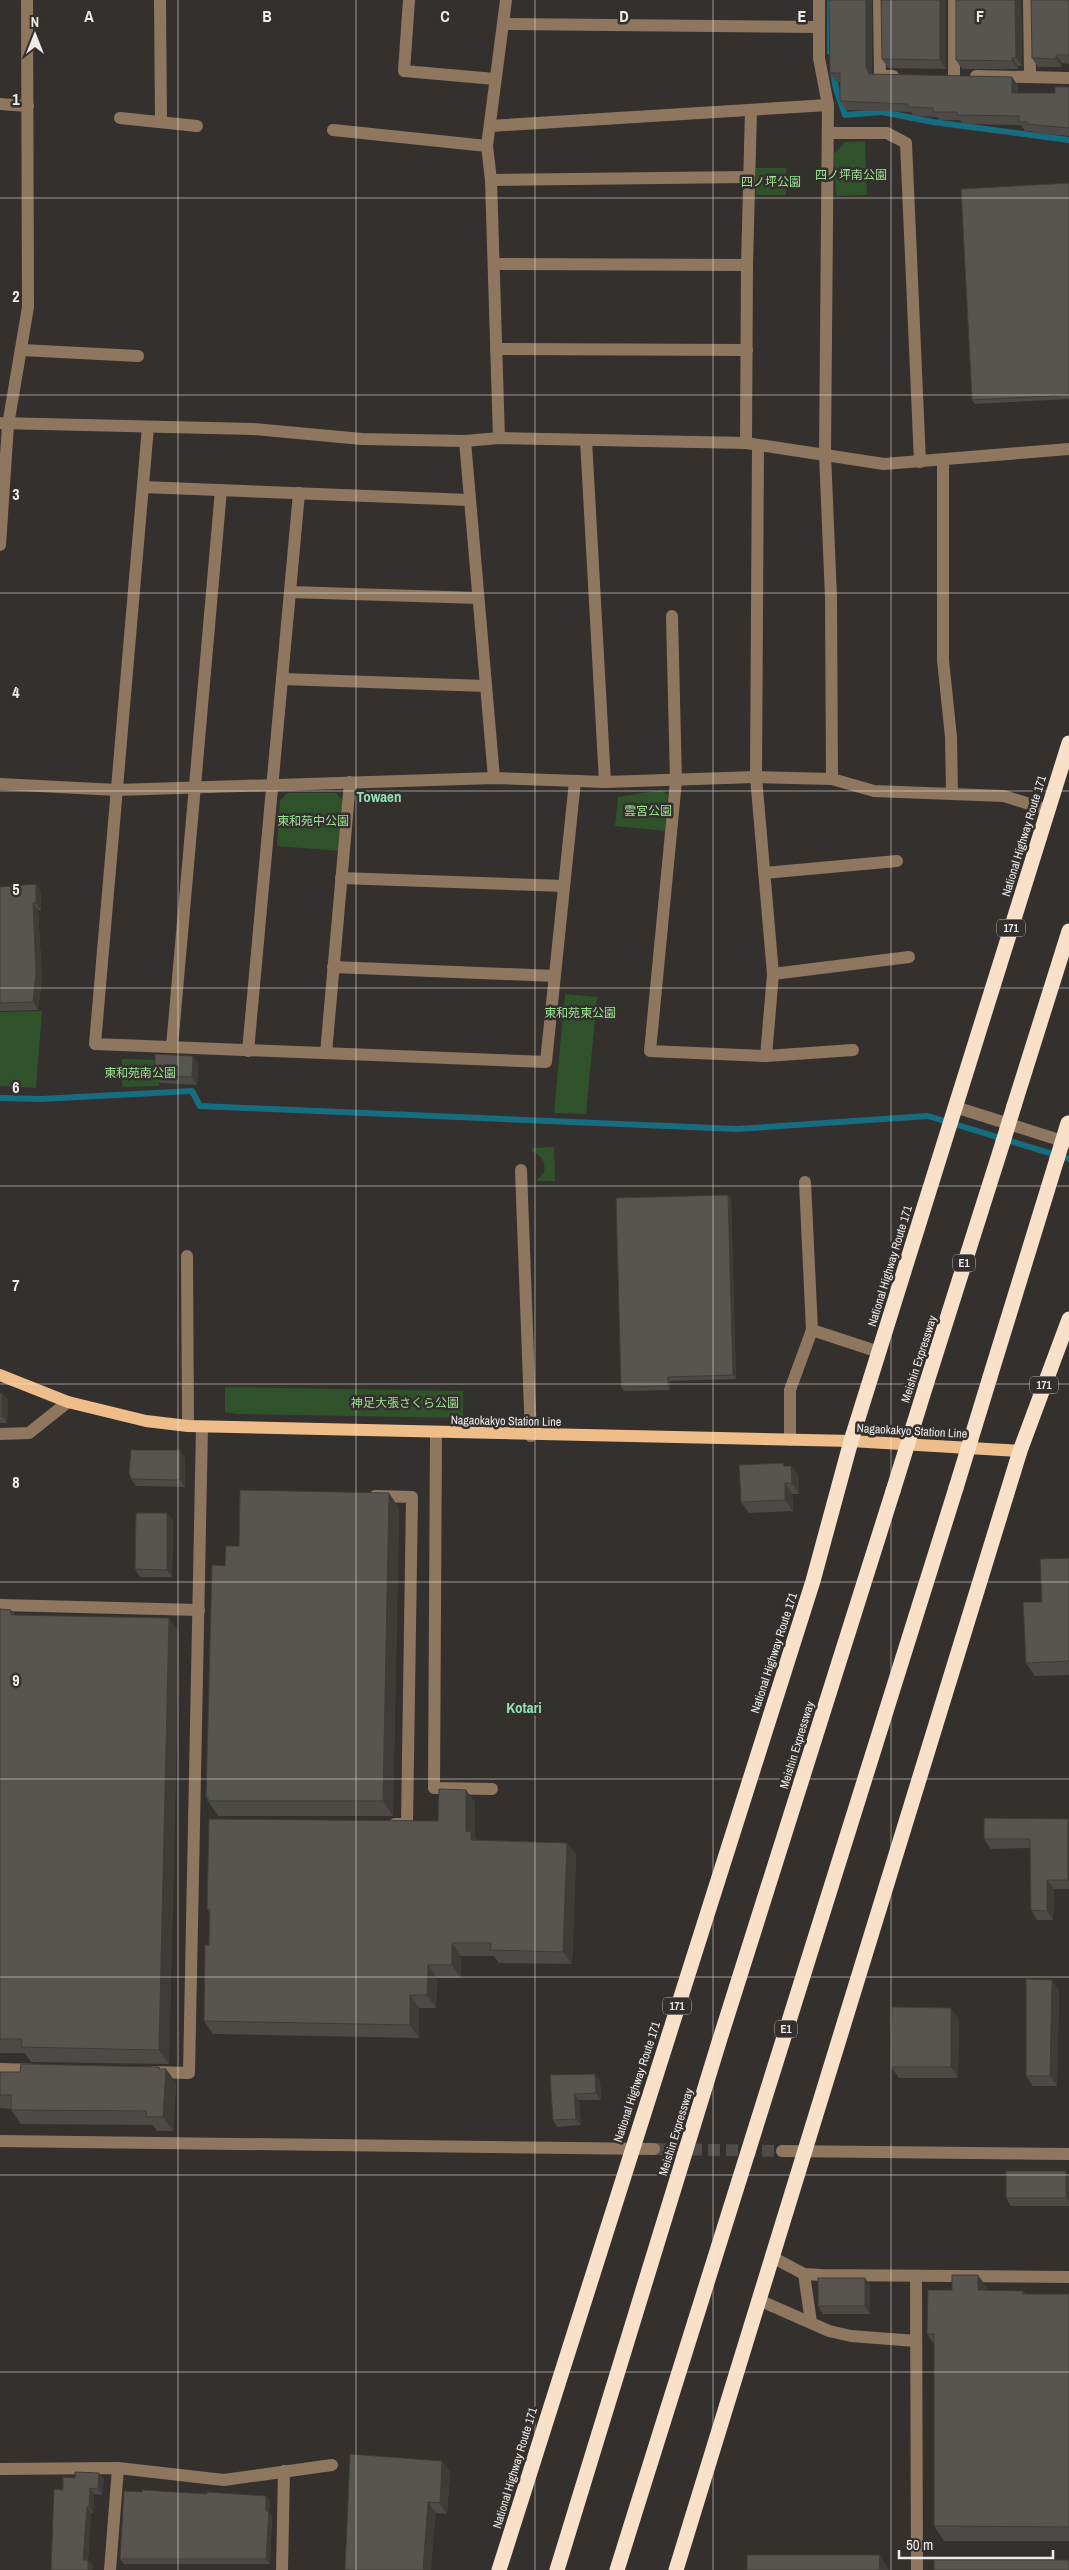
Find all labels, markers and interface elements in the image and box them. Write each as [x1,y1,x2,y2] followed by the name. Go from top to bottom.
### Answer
[84,5,94,27] text: A
[262,5,272,27] text: B
[440,5,450,27] text: C
[619,5,629,27] text: D
[798,5,807,27] text: E
[976,5,984,27] text: F
[10,10,60,60] north arrow
[31,13,39,31] text: N
[12,88,20,110] text: 1
[815,167,887,183] park label: 四ノ坪南公園
[741,174,801,190] park label: 四ノ坪公園
[12,285,20,307] text: 2
[12,483,20,505] text: 3
[12,681,20,703] text: 4
[998,773,1050,898] street label: National Highway Route 171
[357,786,401,807] district label: Towaen
[624,803,672,819] park label: 雲宮公園
[277,813,349,829] park label: 東和苑中公園
[12,878,20,900] text: 5
[997,920,1025,936] road number: 171
[544,1005,616,1021] park label: 東和苑東公園
[104,1065,176,1081] park label: 東和苑南公園
[12,1076,20,1098] text: 6
[864,1203,916,1328] street label: National Highway Route 171
[953,1254,975,1272] road number: E1
[12,1274,20,1296] text: 7
[897,1313,941,1405] street label: Meishin Expressway
[1030,1376,1058,1394] road number: 171
[351,1395,459,1411] park label: 神足大張さくら公園
[451,1412,561,1430] street label: Nagaokakyo Station Line
[856,1420,968,1442] street label: Nagaokakyo Station Line
[12,1471,20,1493] text: 8
[747,1590,801,1715] street label: National Highway Route 171
[12,1669,20,1691] text: 9
[506,1697,542,1718] district label: Kotari
[776,1699,818,1791] street label: Meishin Expressway
[663,1998,691,2014] road number: 171
[610,2019,664,2144] street label: National Highway Route 171
[775,2020,797,2038] road number: E1
[655,2086,697,2178] street label: Meishin Expressway
[489,2405,541,2530] street label: National Highway Route 171
[899,2528,1053,2560] scale bar
[906,2534,933,2555] text: 50 m

